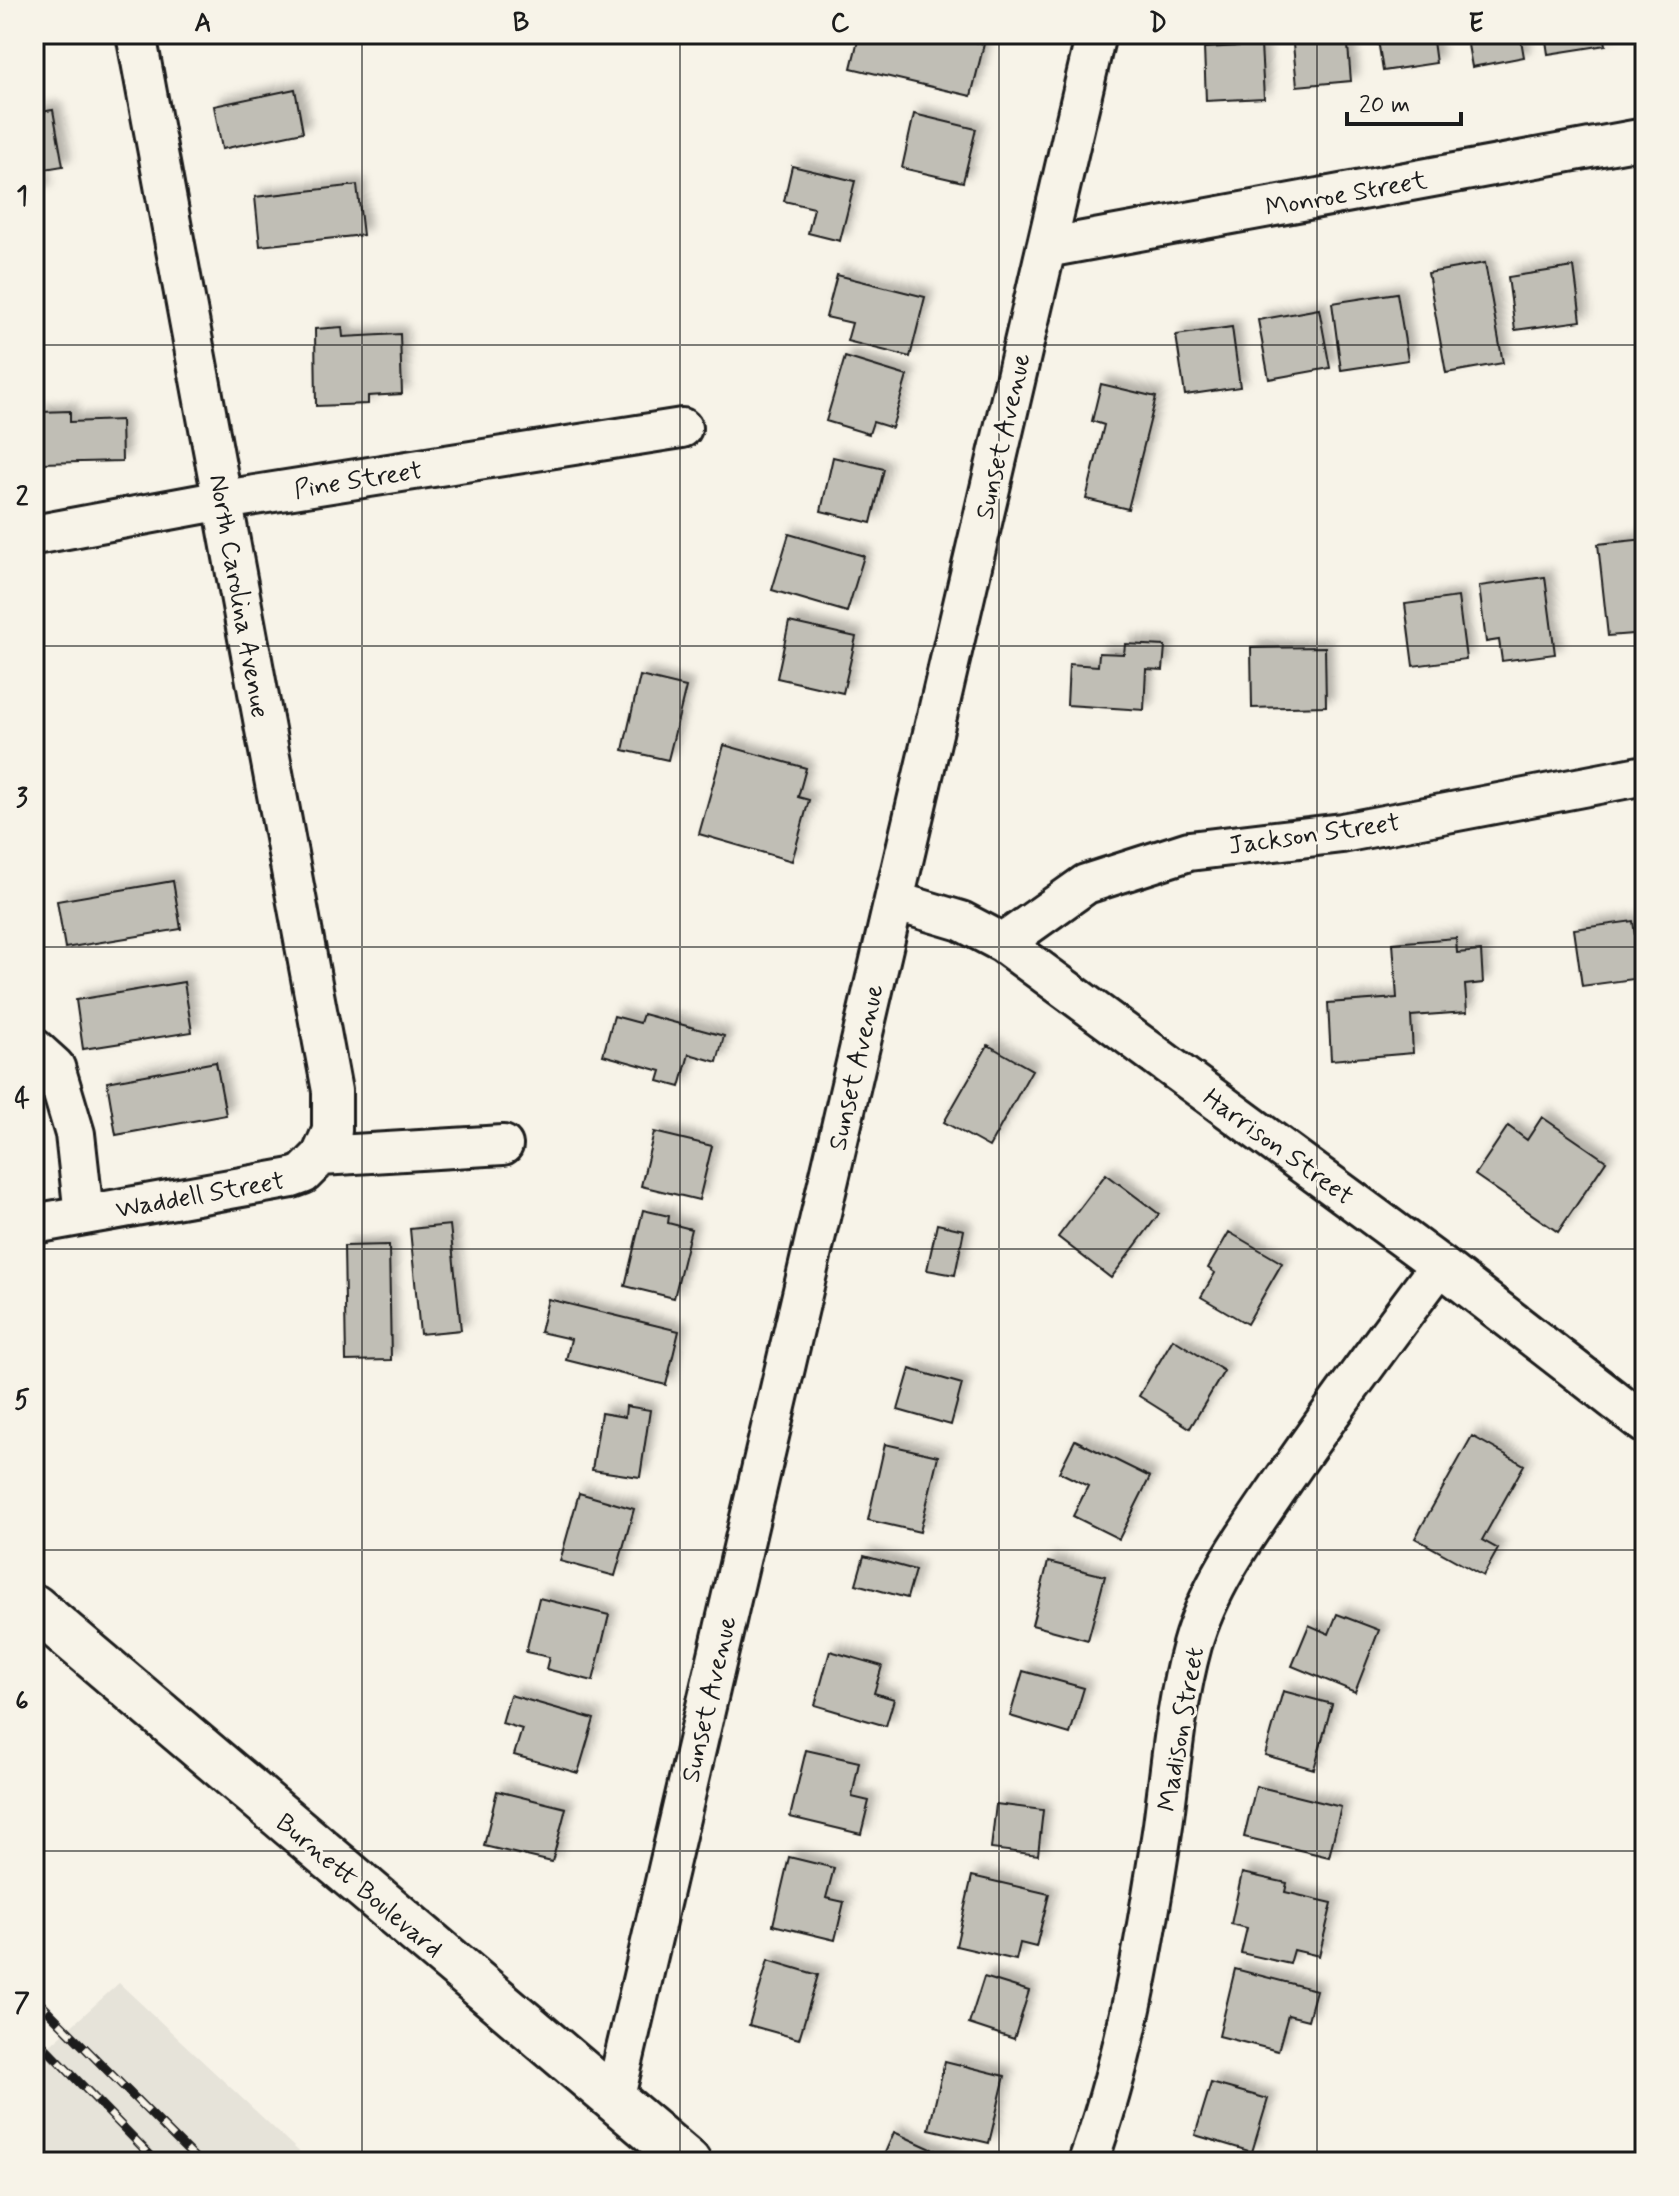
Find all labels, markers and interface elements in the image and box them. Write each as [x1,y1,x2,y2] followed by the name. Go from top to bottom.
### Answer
[194,7,212,41] text: A
[513,7,529,41] text: B
[831,7,850,41] text: C
[1149,7,1167,41] text: D
[1468,7,1484,41] text: E
[1347,76,1461,126] scale bar
[1359,90,1410,121] text: 20 m
[1263,164,1430,226] street label: Monroe Street
[16,180,28,214] text: 1
[968,350,1040,523] street label: Sunset Avenue
[292,454,425,508] street label: Pine Street
[200,472,276,721] street label: North Carolina Avenue
[16,481,29,515] text: 2
[16,782,28,816] text: 3
[1226,806,1402,864] street label: Jackson Street
[821,981,893,1154] street label: Sunset Avenue
[1196,1081,1360,1214] street label: Harrison Street
[14,1083,30,1117] text: 4
[113,1164,287,1228] street label: Waddell Street
[14,1384,30,1418] text: 5
[674,1613,746,1786] street label: Sunset Avenue
[1151,1645,1213,1814] street label: Madison Street
[15,1685,29,1719] text: 6
[268,1807,449,1966] street label: Burnett Boulevard
[14,1987,30,2021] text: 7

